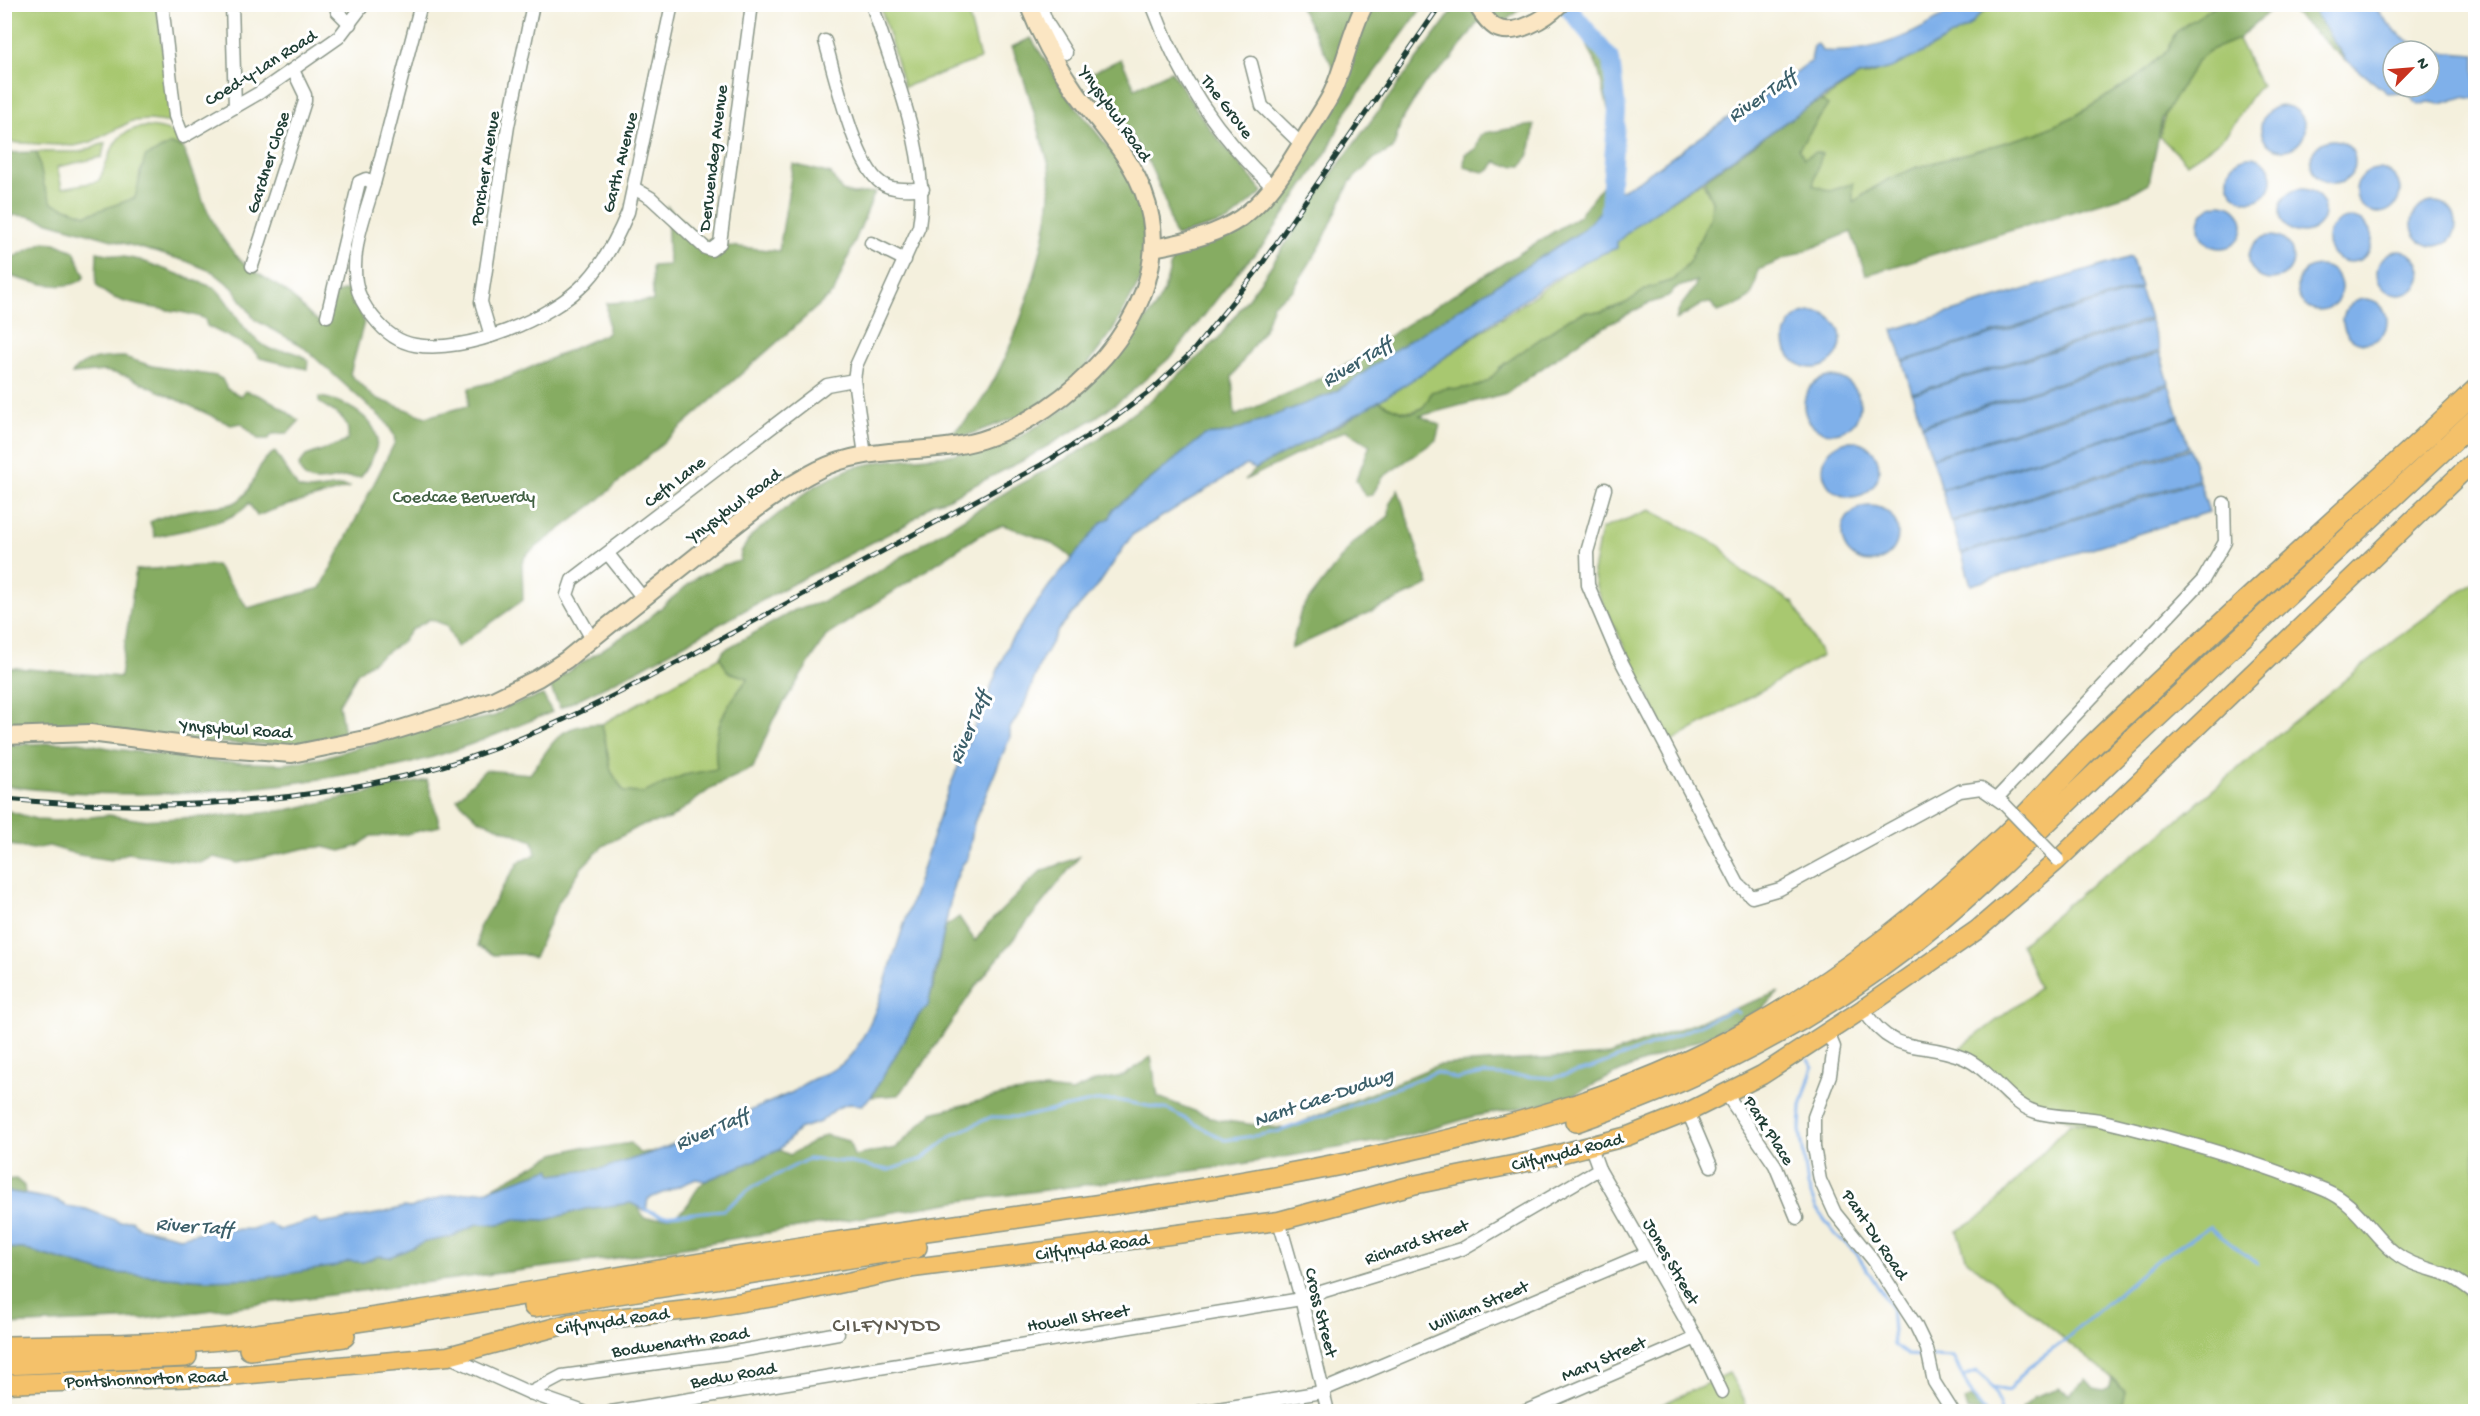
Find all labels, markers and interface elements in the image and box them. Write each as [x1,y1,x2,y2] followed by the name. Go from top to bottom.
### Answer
[202,26,322,112] street label: Coed-y-Lan Road
[2381,39,2441,99] north arrow
[2411,55,2432,73] text: N
[1072,61,1156,168] street label: Ynysybwl Road
[1725,65,1804,129] water label: River Taff
[1195,71,1257,144] street label: The Grove
[695,83,734,234] street label: Derwendeg Avenue
[243,109,296,216] street label: Gardner Close
[467,109,506,228] street label: Porcher Avenue
[599,109,644,215] street label: Garth Avenue
[1319,332,1400,394] water label: River Taff
[641,452,711,513] street label: Cefn Lane
[682,464,787,550] street label: Ynysybwl Road
[393,488,535,509] park label: Coedcae Berwerdy
[946,685,998,768] water label: River Taff
[177,716,294,745] street label: Ynysybwl Road
[1251,1064,1398,1134] water label: Nant Cae-Dudwg
[1737,1092,1798,1170] street label: Park Place
[673,1104,756,1157] water label: River Taff
[1510,1129,1627,1177] street label: Cilfynydd Road
[1836,1186,1912,1286] street label: Pant Du Road
[155,1214,237,1243] water label: River Taff
[1362,1215,1473,1271] street label: Richard Street
[1637,1216,1704,1310] street label: Jones Street
[1034,1230,1152,1267] street label: Cilfynydd Road
[1298,1266,1341,1361] street label: Cross Street
[1426,1276,1533,1338] street label: William Street
[1026,1301,1133,1338] street label: Howell Street
[554,1304,672,1341] street label: Cilfynydd Road
[833,1315,941,1340] district label: CILFYNYDD
[610,1323,751,1364] street label: Bodwenarth Road
[1558,1332,1651,1388] street label: Mary Street
[688,1358,779,1394] street label: Bedw Road
[64,1367,229,1394] street label: Pontshonnorton Road

